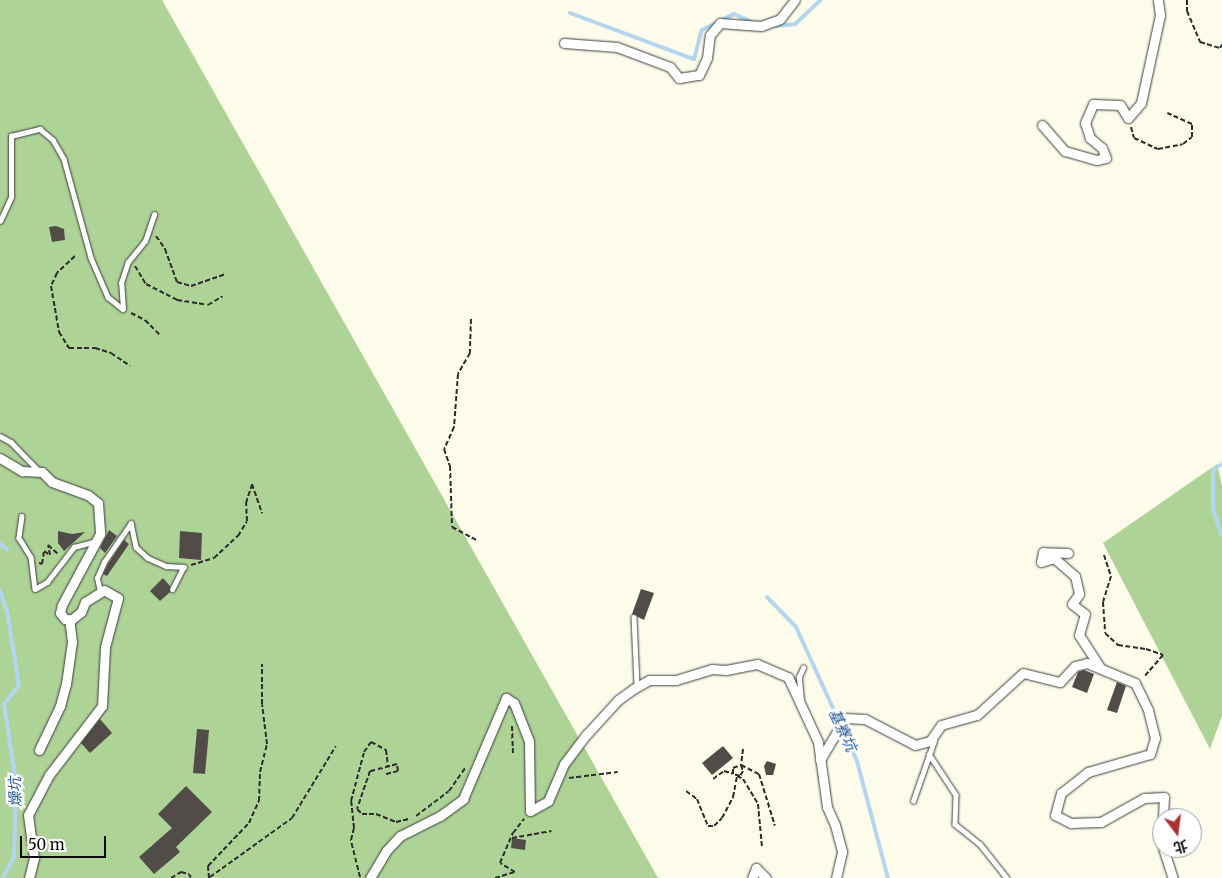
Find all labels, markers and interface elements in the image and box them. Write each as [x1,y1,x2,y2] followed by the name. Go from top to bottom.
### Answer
[825,706,861,754] water label: 基寮坑
[6,777,24,807] water label: 燥坑
[1152,808,1202,858] north arrow
[22,826,109,858] scale bar
[28,835,65,854] text: 50 m
[1172,836,1190,857] text: 北

